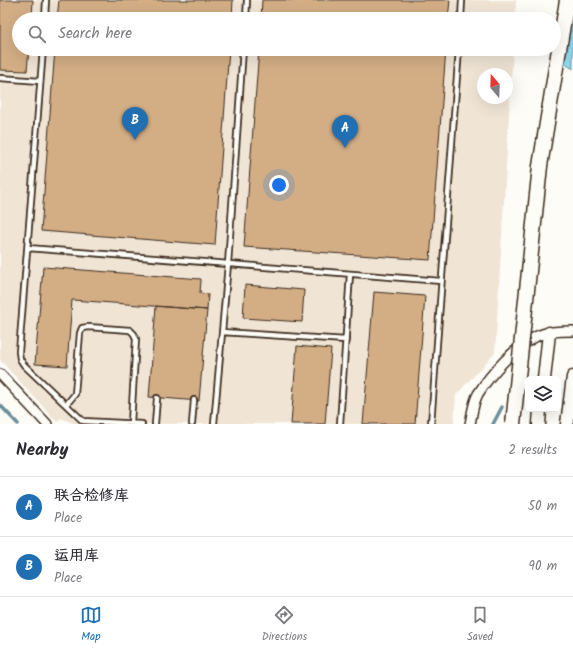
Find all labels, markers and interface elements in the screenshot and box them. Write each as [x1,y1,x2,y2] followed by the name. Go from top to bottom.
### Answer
[12,12,561,56] search box
[58,22,132,46] text: Search here
[26,23,48,45] icon: search
[477,68,513,104] north arrow
[122,107,148,140] pin: B
[332,115,358,148] pin: A
[269,175,289,195] your location
[525,376,561,412] map controls
[525,376,561,412] button: layers
[16,437,68,464] text: Nearby
[509,440,557,461] text: 2 results
[54,484,129,508] text: 联合检修库
[25,496,33,517] text: A
[528,496,557,517] text: 50 m
[54,508,82,529] text: Place
[54,544,99,568] text: 运用库
[25,556,33,577] text: B
[529,556,557,577] text: 90 m
[54,568,82,589] text: Place
[80,604,102,646] tab: Map
[262,604,307,646] tab: Directions
[467,604,493,646] tab: Saved

